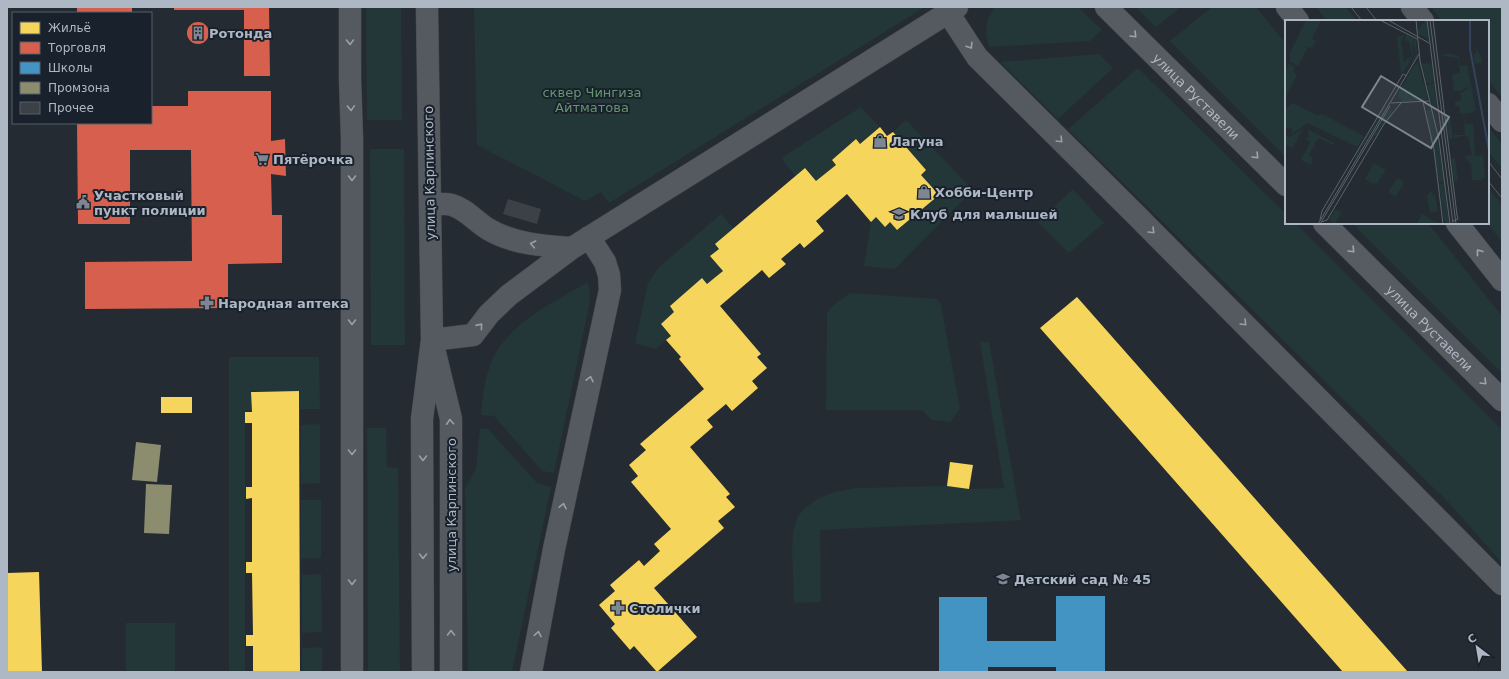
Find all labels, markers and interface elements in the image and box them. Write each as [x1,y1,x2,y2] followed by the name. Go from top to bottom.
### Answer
[12,12,152,124] legend
[1285,20,1489,224] inset map
[48,21,91,35] text: Жильё
[190,25,206,41] building icon: Ротонда
[209,26,272,41] place label: Ротонда
[1129,30,1137,37] one-way arrow
[346,39,354,45] one-way arrow
[47,41,106,55] text: Торговля
[965,42,972,49] one-way arrow
[1149,50,1243,143] street label: улица Руставели
[48,61,93,75] text: Школы
[48,81,110,95] text: Промзона
[542,85,642,115] park label: сквер Чингиза Айтматова
[48,101,94,115] text: Прочее
[347,105,355,111] one-way arrow
[421,106,438,240] street label: улица Карпинского
[872,133,888,149] shop icon: Лагуна
[891,134,944,149] place label: Лагуна
[1055,135,1063,143] one-way arrow
[254,151,270,167] supermarket icon: Пятёрочка
[1251,151,1259,159] one-way arrow
[273,152,353,167] place label: Пятёрочка
[348,175,356,181] one-way arrow
[916,184,932,200] shop icon: Хобби-Центр
[935,185,1033,200] place label: Хобби-Центр
[94,188,206,218] place label: Участковый пункт полиции
[75,194,91,210] public building icon: Участковый пункт полиции
[891,206,907,222] school or university icon: Клуб для малышей
[910,207,1058,222] place label: Клуб для малышей
[1147,226,1155,234] one-way arrow
[530,241,536,249] one-way arrow
[1347,246,1355,253] one-way arrow
[1477,249,1484,256] one-way arrow
[1383,282,1476,375] street label: улица Руставели
[199,295,215,311] pharmacy icon: Народная аптека
[218,296,349,311] place label: Народная аптека
[348,319,356,325] one-way arrow
[1239,319,1247,326] one-way arrow
[476,323,483,330] one-way arrow
[586,376,594,382] one-way arrow
[1479,377,1487,384] one-way arrow
[446,419,455,425] one-way arrow
[444,438,459,572] street label: улица Карпинского
[348,449,356,455] one-way arrow
[419,455,427,461] one-way arrow
[558,503,567,509] one-way arrow
[419,553,427,559] one-way arrow
[995,571,1011,587] school or university icon: Детский сад № 45
[1014,572,1151,587] place label: Детский сад № 45
[348,579,356,585] one-way arrow
[610,600,626,616] pharmacy icon: Столички
[629,601,701,616] place label: Столички
[1457,627,1497,667] north arrow
[447,630,455,636] one-way arrow
[533,631,542,637] one-way arrow
[1465,631,1479,647] text: С

